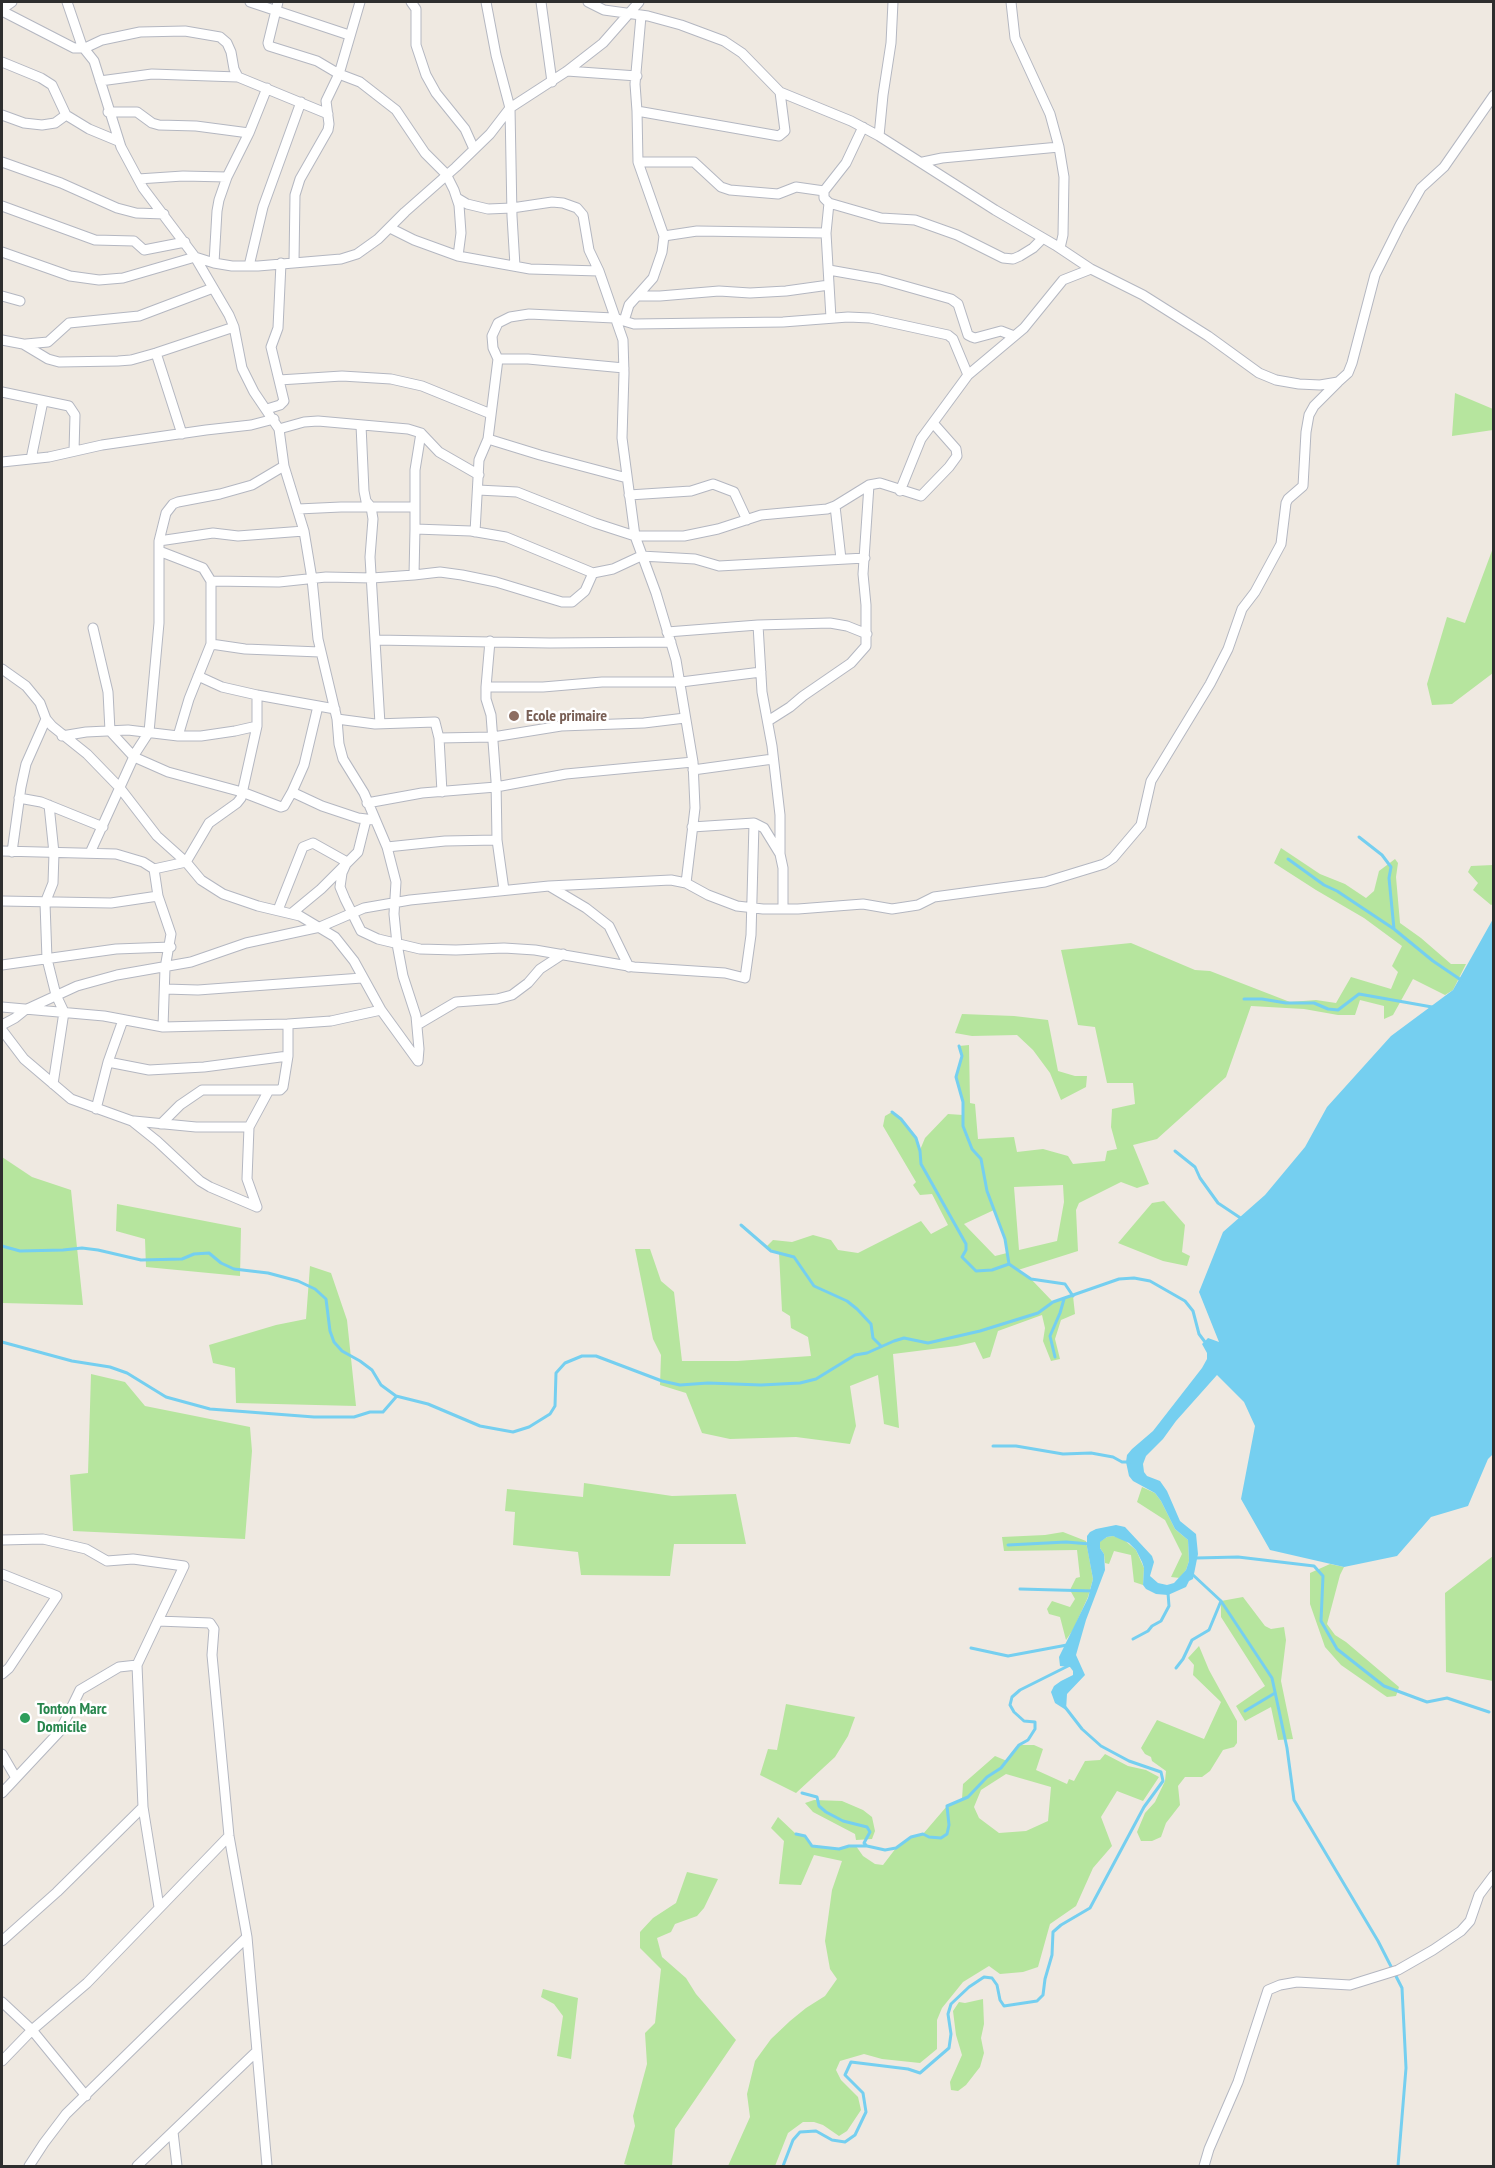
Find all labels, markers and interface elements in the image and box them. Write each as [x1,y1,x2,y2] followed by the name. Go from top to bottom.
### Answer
[526,706,607,726] place label: Ecole primaire
[507,709,521,723] marker: Ecole primaire
[37,1699,107,1737] place label: Tonton Marc Domicile
[18,1711,32,1725] marker: Tonton Marc Domicile

